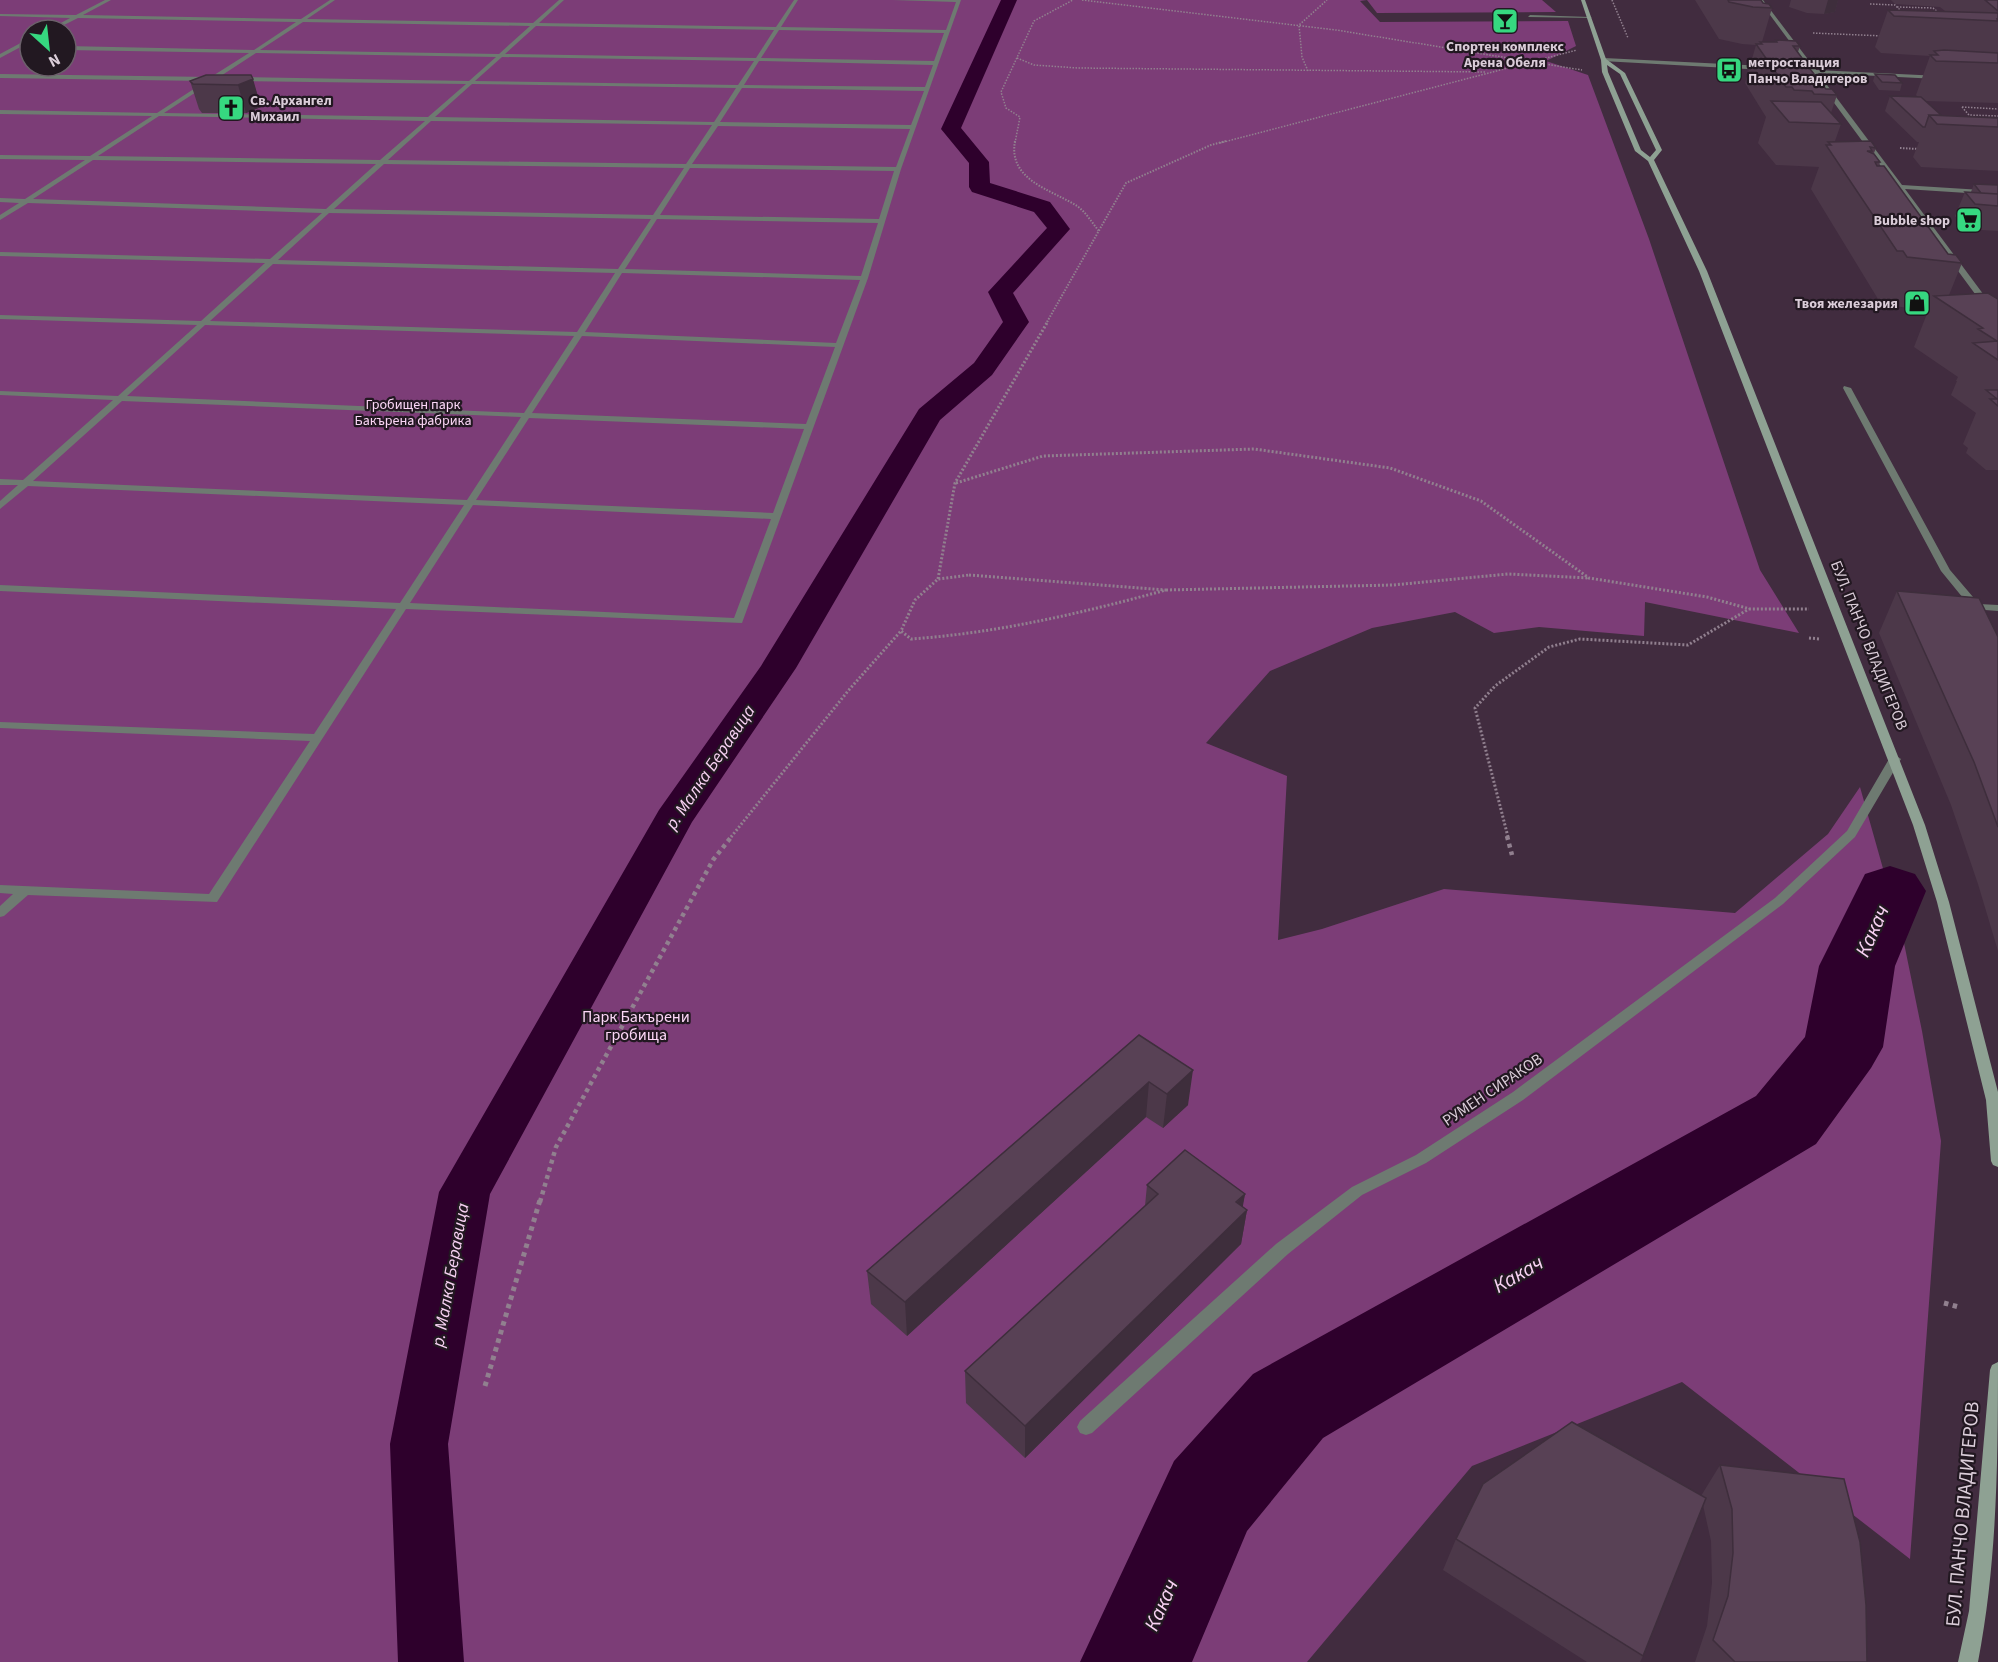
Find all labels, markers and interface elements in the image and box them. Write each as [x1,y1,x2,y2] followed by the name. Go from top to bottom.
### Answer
[1490,6,1520,36] bar icon: Спортен комплекс Арена Обеля
[18,18,78,78] north arrow
[1446,37,1564,73] place label: Спортен комплекс Арена Обеля
[45,48,64,73] text: N
[1748,53,1867,89] place label: метростанция Панчо Владигеров
[1714,55,1744,85] bus stop icon: метростанция Панчо Владигеров
[250,91,332,127] place label: Св. Архангел Михаил
[216,93,246,123] church icon: Св. Архангел Михаил
[1954,205,1984,235] supermarket icon: Bubble shop
[1873,211,1950,231] place label: Bubble shop
[1902,288,1932,318] shop icon: Твоя железария
[1795,294,1898,314] place label: Твоя железария
[355,395,471,431] park label: Гробищен парк Бакърена фабрика
[1825,557,1913,733] street label: БУЛ. ПАНЧО ВЛАДИГЕРОВ
[659,700,762,836] water label: р. Малка Беравица
[1847,900,1897,962] water label: Какач
[582,1006,690,1046] park label: Парк Бакърени гробища
[1438,1048,1547,1132] street label: РУМЕН СИРАКОВ
[425,1201,476,1350] water label: р. Малка Беравица
[1487,1248,1549,1300] water label: Какач
[1939,1400,1987,1628] street label: БУЛ. ПАНЧО ВЛАДИГЕРОВ
[1136,1574,1186,1636] water label: Какач

